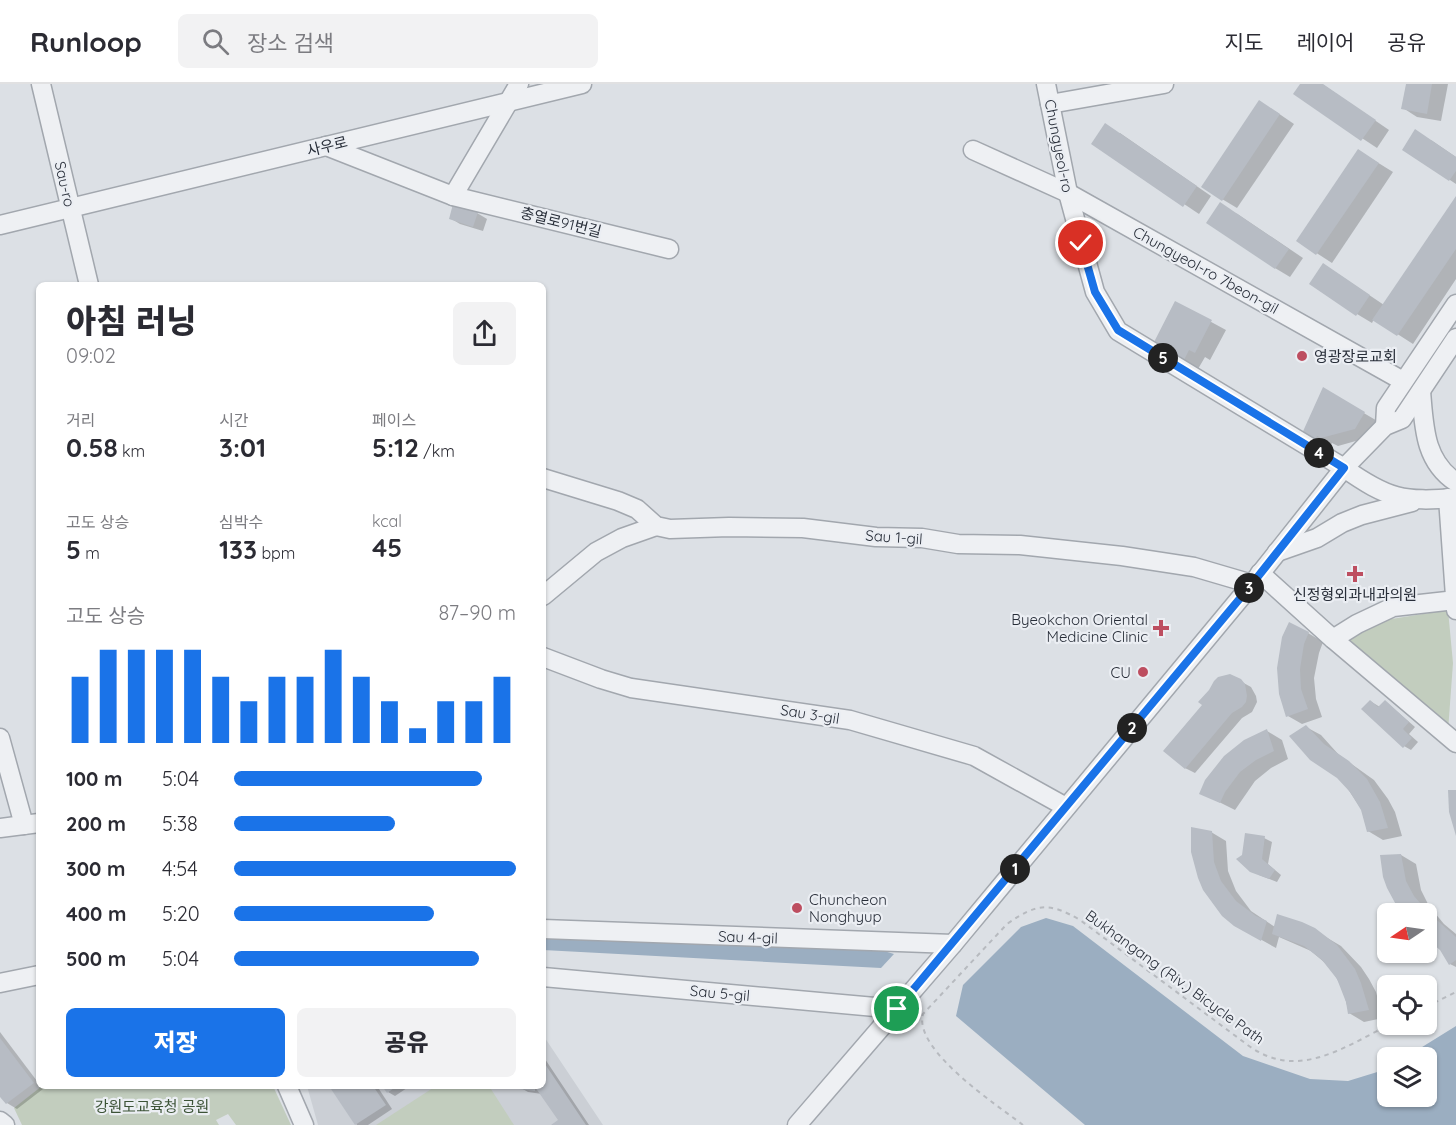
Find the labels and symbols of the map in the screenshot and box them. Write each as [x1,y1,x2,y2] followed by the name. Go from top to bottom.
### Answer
[1041,98,1077,194] street label: Chungyeol-ro
[305,132,349,160] street label: 사우로
[51,159,79,209] street label: Sau-ro
[518,203,604,241] street label: 충열로91번길
[1055,217,1106,268] pin
[1130,222,1282,318] street label: Chungyeol-ro 7beon-gil
[1148,343,1178,373] pin: 5
[1314,347,1397,366] place label: 영광장로교회
[1295,349,1309,363] marker: 영광장로교회
[1304,438,1334,468] pin: 4
[865,526,923,548] street label: Sau 1-gil
[1346,565,1364,583] marker: 신정형외과내과의원
[1234,573,1264,603] pin: 3
[1293,585,1417,604] place label: 신정형외과내과의원
[1011,610,1148,646] place label: Byeokchon Oriental Medicine Clinic
[1152,619,1170,637] marker: Byeokchon Oriental Medicine Clinic
[1111,663,1131,682] place label: CU
[1136,665,1150,679] marker: CU
[779,700,841,728] street label: Sau 3-gil
[1117,713,1147,743] pin: 2
[1000,854,1030,884] pin: 1
[809,890,887,926] place label: Chuncheon Nonghyup
[790,901,804,915] marker: Chuncheon Nonghyup
[1377,903,1437,963] north arrow
[1082,906,1268,1048] street label: Bukhangang (Riv.) Bicycle Path
[718,926,778,948] street label: Sau 4-gil
[689,981,751,1005] street label: Sau 5-gil
[871,983,922,1034] pin
[95,1097,209,1116] park label: 강원도교육청 공원

